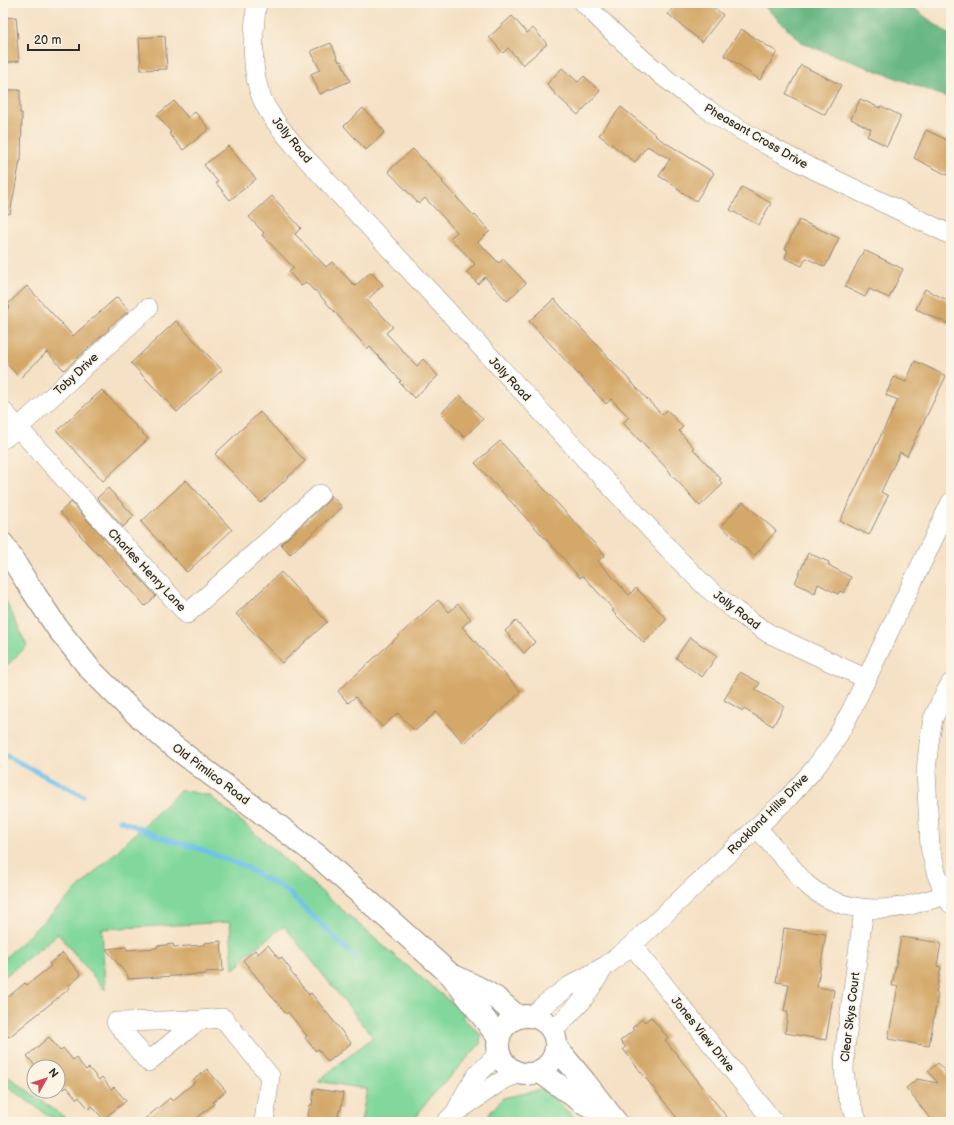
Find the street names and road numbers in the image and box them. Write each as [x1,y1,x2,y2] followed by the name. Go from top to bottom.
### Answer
[701,101,810,172] street label: Pheasant Cross Drive
[268,114,315,167] street label: Jolly Road
[51,350,102,399] street label: Toby Drive
[485,354,534,405] street label: Jolly Road
[104,526,189,615] street label: Charles Henry Lane
[710,588,763,633] street label: Jolly Road
[169,740,252,808] street label: Old Pimlico Road
[725,771,812,858] street label: Rockland Hills Drive
[838,971,863,1063] street label: Clear Skys Court
[668,994,738,1075] street label: Jones View Drive

